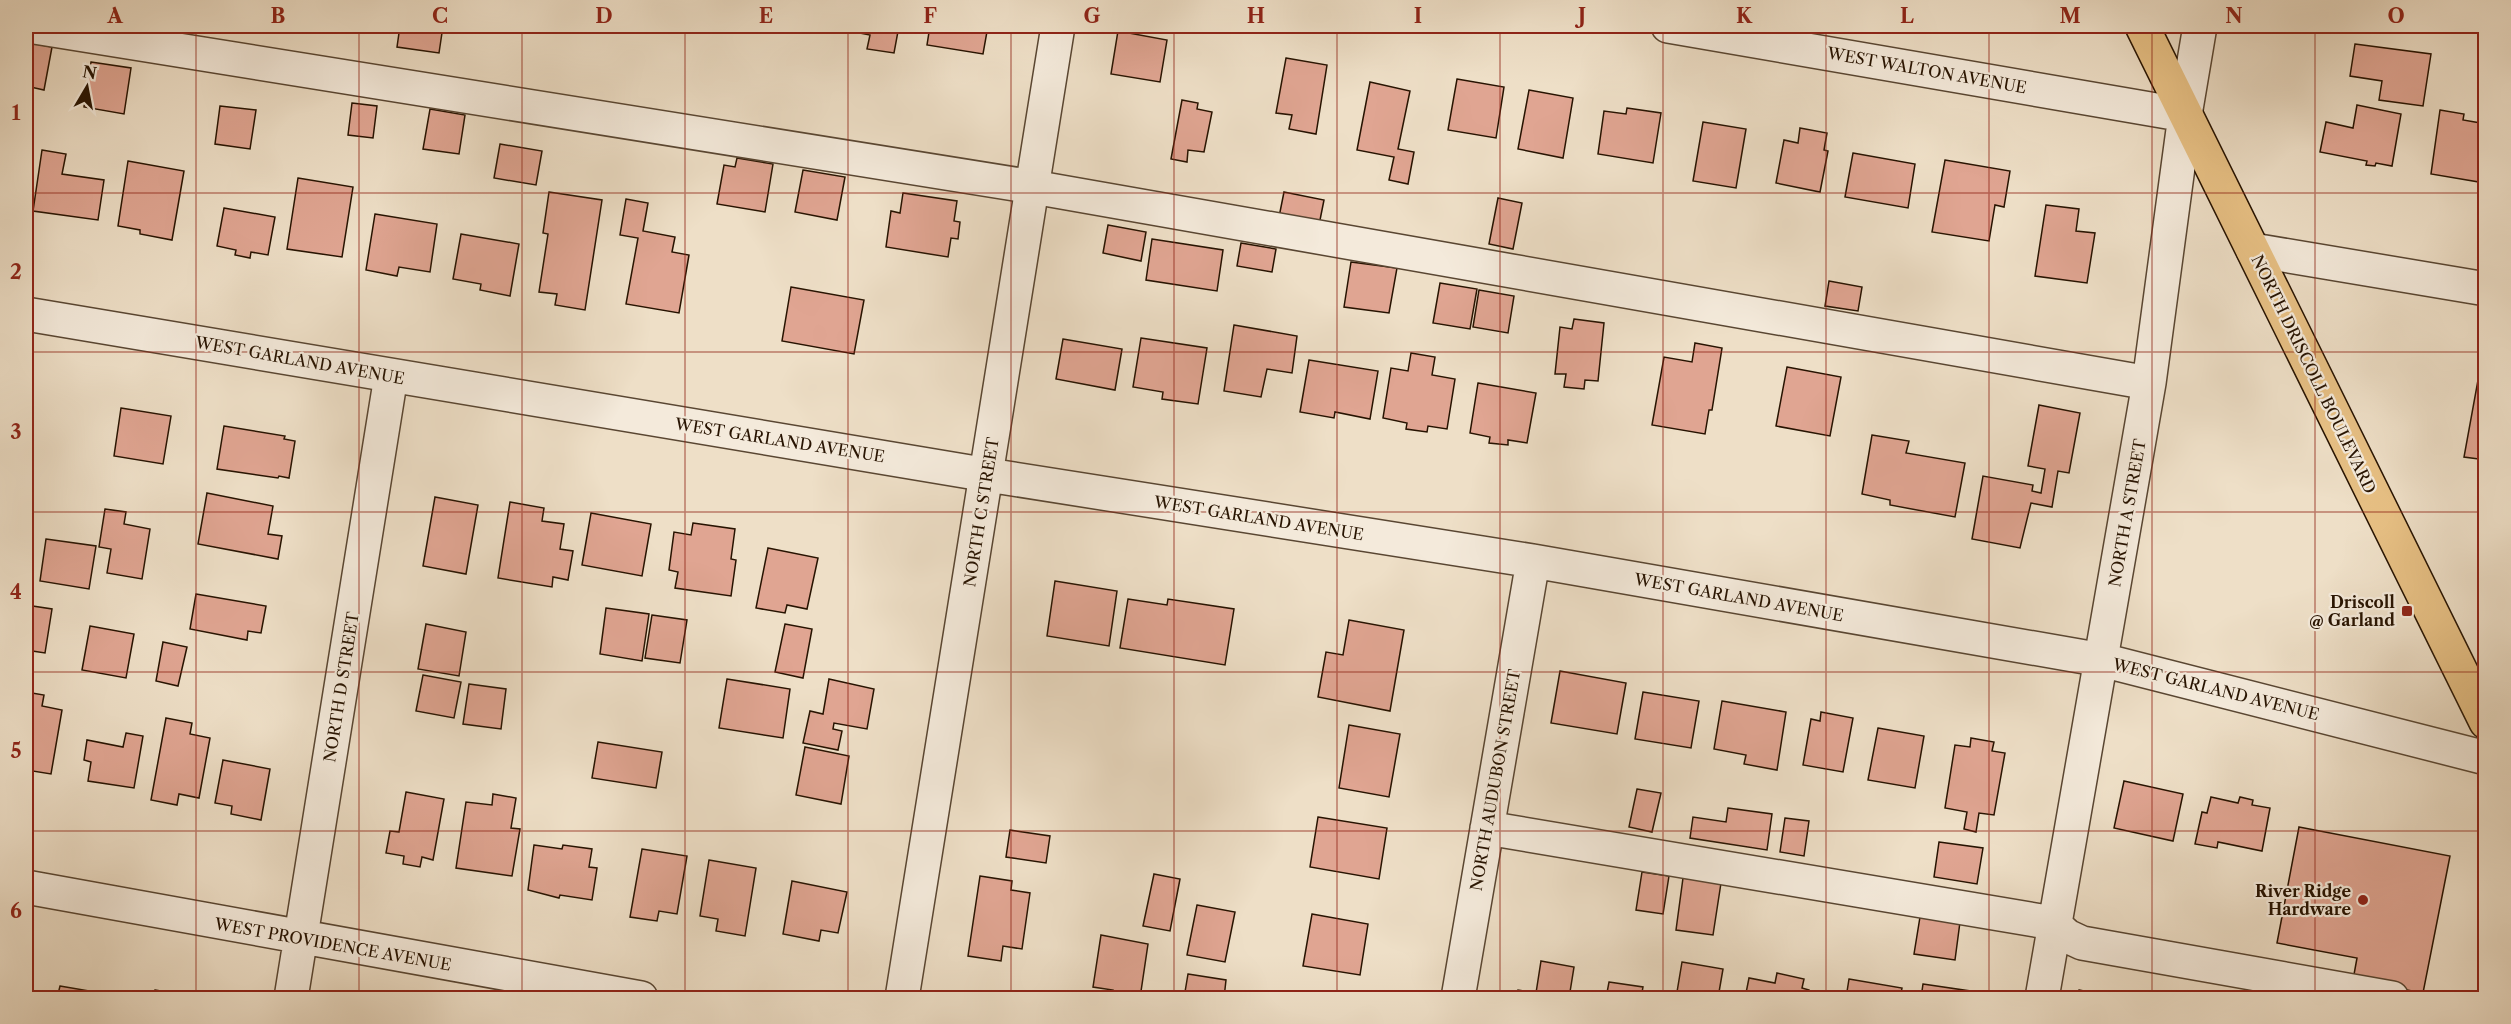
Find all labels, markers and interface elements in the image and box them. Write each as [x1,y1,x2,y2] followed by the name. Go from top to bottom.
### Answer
[106,4,123,28] text: A
[271,4,286,28] text: B
[432,4,448,28] text: C
[595,4,613,28] text: D
[759,4,773,28] text: E
[923,4,937,28] text: F
[1084,4,1101,28] text: G
[1247,4,1265,28] text: H
[1414,4,1422,28] text: I
[1574,4,1586,28] text: J
[1736,4,1753,28] text: K
[1900,4,1914,28] text: L
[2059,4,2081,28] text: M
[2225,4,2243,28] text: N
[2387,4,2405,28] text: O
[1825,42,2028,97] street label: WEST WALTON AVENUE
[57,57,117,117] north arrow
[81,61,98,83] text: N
[12,101,21,125] text: 1
[2247,251,2381,497] street label: NORTH DRISCOLL BOULEVARD
[10,260,22,284] text: 2
[193,332,406,388] street label: WEST GARLAND AVENUE
[673,413,886,466] street label: WEST GARLAND AVENUE
[10,420,22,444] text: 3
[959,436,1003,588] street label: NORTH C STREET
[2104,438,2150,588] street label: NORTH A STREET
[1152,491,1365,544] street label: WEST GARLAND AVENUE
[1632,569,1845,625] street label: WEST GARLAND AVENUE
[10,580,22,604] text: 4
[2309,592,2395,630] place label: Driscoll @ Garland
[2400,604,2414,618] marker: Driscoll @ Garland
[319,610,363,764] street label: NORTH D STREET
[2110,653,2321,724] street label: WEST GARLAND AVENUE
[1466,668,1524,892] street label: NORTH AUDUBON STREET
[10,739,22,763] text: 5
[2255,881,2351,919] place label: River Ridge Hardware
[2356,893,2370,907] marker: River Ridge Hardware
[10,899,22,923] text: 6
[212,913,453,975] street label: WEST PROVIDENCE AVENUE

